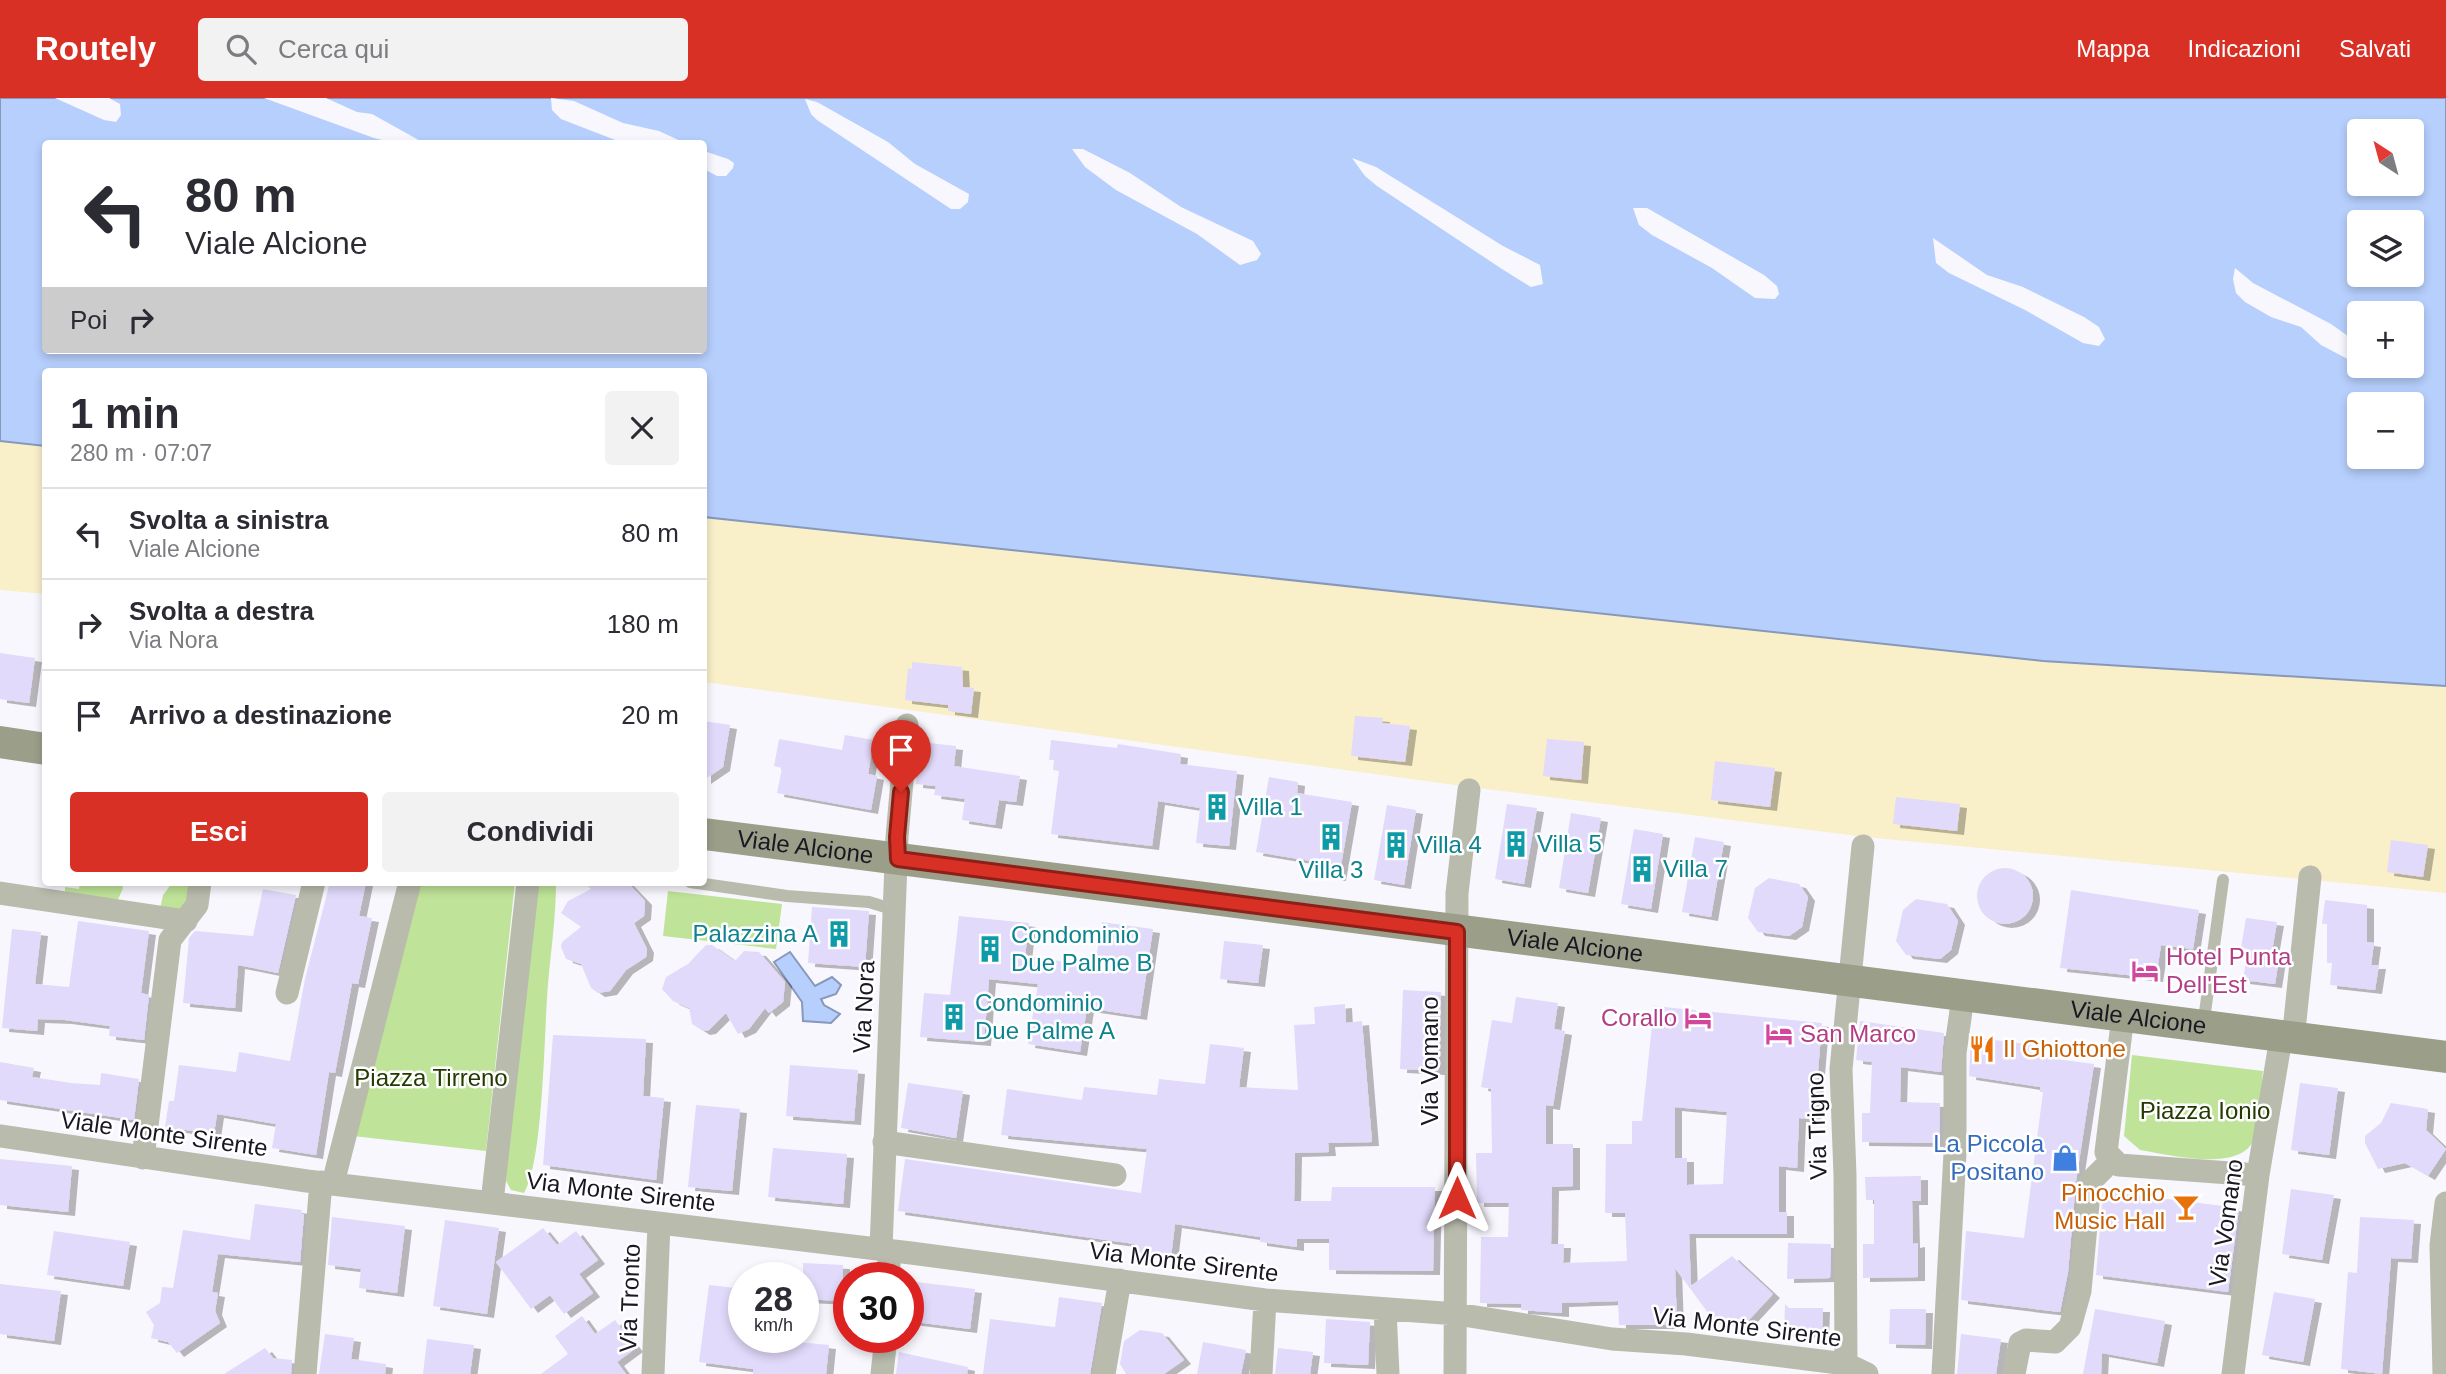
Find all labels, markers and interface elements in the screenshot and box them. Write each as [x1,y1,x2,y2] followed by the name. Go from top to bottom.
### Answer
[198,18,688,81] search box
[35,30,156,67] text: Routely
[222,30,260,68] icon: search
[278,34,389,64] text: Cerca qui
[2076,35,2150,62] text: Mappa
[2188,35,2301,62] text: Indicazioni
[2339,35,2411,62] text: Salvati
[2347,119,2424,196] north arrow
[2347,119,2424,469] map controls
[70,168,161,259] icon: left
[185,168,297,222] text: 80 m
[2347,210,2424,287] button: layers
[185,225,368,261] text: Viale Alcione
[122,301,160,339] icon: right
[2347,301,2424,378] button: +
[70,305,108,335] text: Poi
[70,390,180,437] text: 1 min
[605,391,679,465] button: close
[2347,392,2424,469] button: −
[70,440,212,466] text: 280 m · 07:07
[129,505,328,535] text: Svolta a sinistra
[70,515,108,553] icon: left
[621,518,679,548] text: 80 m
[129,536,260,562] text: Viale Alcione
[129,596,314,626] text: Svolta a destra
[70,606,108,644] icon: right
[607,609,679,639] text: 180 m
[129,627,218,653] text: Via Nora
[70,697,108,735] icon: arrive
[129,700,392,730] text: Arrivo a destinazione
[621,700,679,730] text: 20 m
[871,720,931,792] pin
[882,731,920,769] icon: arrive
[70,792,368,872] button: Esci
[382,792,679,872] button: Condividi
[1202,792,1232,822] building icon: Villa 1
[1238,793,1303,820] place label: Villa 1
[1316,822,1346,852] building icon: Villa 3
[736,824,875,869] street label: Viale Alcione
[1501,829,1531,859] building icon: Villa 5
[1381,830,1411,860] building icon: Villa 4
[1537,830,1602,857] place label: Villa 5
[1417,831,1482,858] place label: Villa 4
[1627,854,1657,884] building icon: Villa 7
[1663,855,1728,882] place label: Villa 7
[1299,856,1363,883] place label: Villa 3
[824,919,854,949] building icon: Palazzina A
[693,920,818,947] place label: Palazzina A
[1011,921,1152,976] place label: Condominio Due Palme B
[1505,923,1645,967] street label: Viale Alcione
[975,934,1005,964] building icon: Condominio Due Palme B
[2166,943,2292,998] place label: Hotel Punta Dell'Est
[2130,956,2160,986] hotel icon: Hotel Punta Dell'Est
[848,959,879,1054] street label: Via Nora
[975,989,1115,1044] place label: Condominio Due Palme A
[2069,995,2208,1039] street label: Viale Alcione
[1416,997,1443,1126] street label: Via Vomano
[939,1002,969,1032] building icon: Condominio Due Palme A
[1683,1003,1713,1033] hotel icon: Corallo
[1601,1004,1677,1031] place label: Corallo
[1764,1019,1794,1049] hotel icon: San Marco
[1800,1020,1916,1047] place label: San Marco
[1967,1034,1997,1064] restaurant icon: Il Ghiottone
[2003,1035,2126,1062] place label: Il Ghiottone
[354,1064,508,1091] park label: Piazza Tirreno
[1801,1072,1832,1180] street label: Via Trigno
[2140,1097,2270,1124] park label: Piazza Ionio
[59,1106,269,1161] street label: Viale Monte Sirente
[1933,1130,2045,1185] place label: La Piccola Positano
[2050,1143,2080,1173] shop icon: La Piccola Positano
[2203,1157,2248,1289] street label: Via Vomano
[1420,1161,1494,1235] position arrow
[525,1167,717,1217] street label: Via Monte Sirente
[2054,1179,2165,1234] place label: Pinocchio Music Hall
[2171,1192,2201,1222] bar icon: Pinocchio Music Hall
[1088,1237,1280,1287] street label: Via Monte Sirente
[614,1243,645,1353] street label: Via Tronto
[833,1262,924,1353] speed limit sign: 30
[754,1279,793,1318] text: 28
[1651,1302,1843,1352] street label: Via Monte Sirente
[754,1315,793,1335] text: km/h

